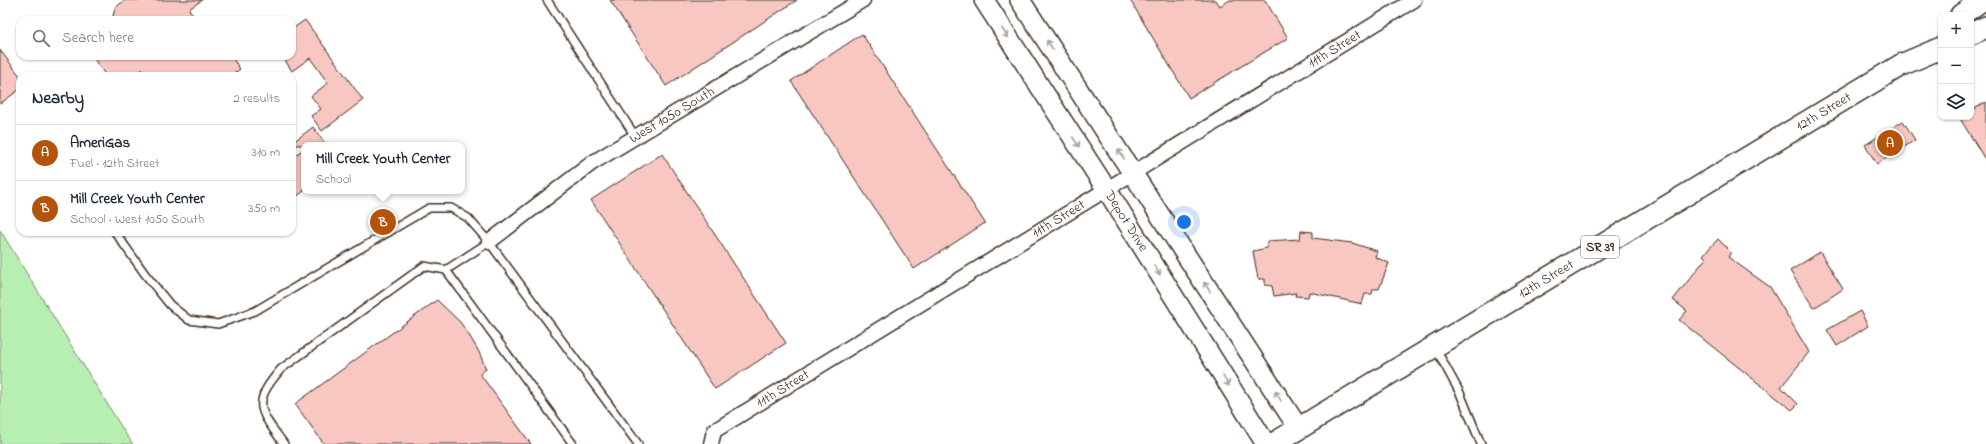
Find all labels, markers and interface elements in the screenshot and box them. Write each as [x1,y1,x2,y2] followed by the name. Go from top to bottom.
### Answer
[1938,12,1974,120] map controls
[1938,12,1974,48] button: +
[16,16,296,60] search box
[1304,24,1365,73] street label: 11th Street
[30,27,52,49] icon: search
[62,27,134,49] text: Search here
[1001,27,1009,38] one-way arrow
[1046,40,1054,51] one-way arrow
[1938,48,1974,84] button: −
[625,81,718,149] street label: West 1050 South
[1938,84,1974,120] button: layers
[32,86,84,111] text: Nearby
[1792,87,1856,137] street label: 12th Street
[233,89,280,108] text: 2 results
[1877,128,1903,158] pin: A
[70,132,130,154] text: AmeriGas
[1072,136,1080,147] one-way arrow
[301,142,465,194] popup
[41,143,49,162] text: A
[252,143,280,162] text: 310 m
[316,148,450,170] text: Mill Creek Youth Center
[1117,149,1125,160] one-way arrow
[70,154,159,173] text: Fuel · 12th Street
[316,170,351,189] text: School
[1099,185,1154,256] street label: Depot Drive
[70,188,205,210] text: Mill Creek Youth Center
[1028,194,1089,243] street label: 11th Street
[41,199,49,218] text: B
[248,199,280,218] text: 350 m
[370,207,396,237] pin: B
[70,210,204,229] text: School · West 1050 South
[1174,212,1194,232] your location
[1581,236,1619,258] road number: SR 39
[1514,254,1578,304] street label: 12th Street
[1154,264,1162,276] one-way arrow
[1203,281,1212,292] one-way arrow
[752,364,814,413] street label: 11th Street
[1222,375,1230,386] one-way arrow
[1274,391,1282,402] one-way arrow

